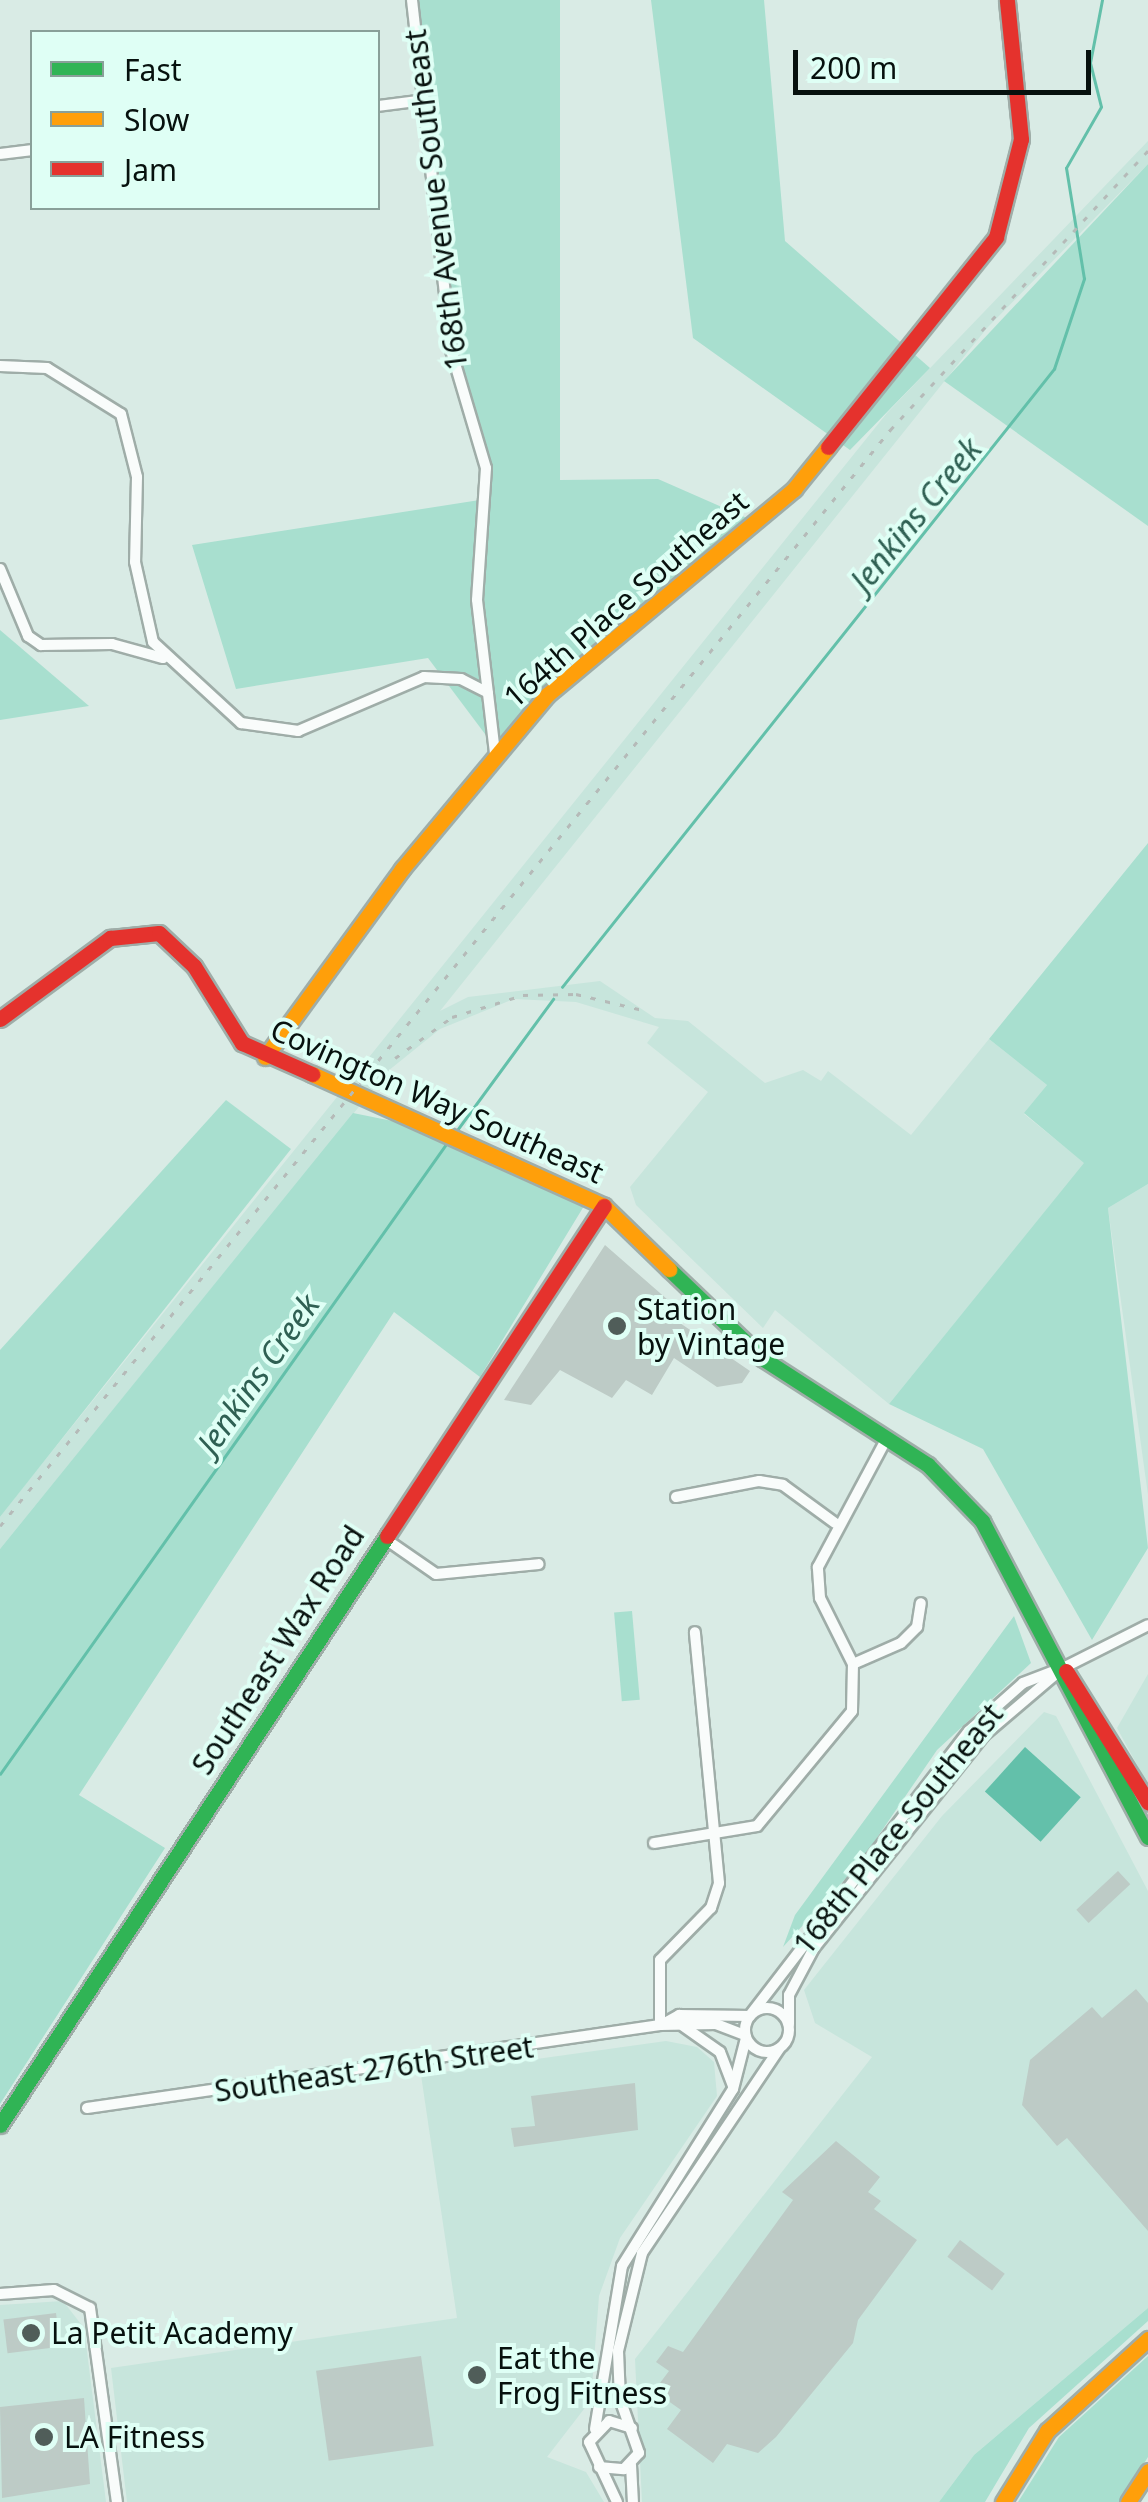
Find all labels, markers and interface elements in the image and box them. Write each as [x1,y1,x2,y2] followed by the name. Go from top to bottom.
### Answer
[397,27,475,373] street label: 168th Avenue Southeast
[30,30,380,210] legend
[798,30,1096,92] scale bar
[810,47,897,88] text: 200 m
[124,49,182,90] text: Fast
[124,99,189,140] text: Slow
[124,149,177,190] text: Jam
[842,430,990,600] water label: Jenkins Creek
[496,483,756,715] street label: 164th Place Southeast
[265,1011,609,1191] street label: Covington Way Southeast
[189,1287,327,1461] water label: Jenkins Creek
[637,1291,785,1362] place label: Station by Vintage
[606,1315,628,1337] marker: Station by Vintage
[184,1519,372,1781] street label: Southeast Wax Road
[786,1696,1010,1962] street label: 168th Place Southeast
[212,2029,536,2109] street label: Southeast 276th Street
[51,2315,293,2351] place label: La Petit Academy
[20,2322,42,2344] marker: La Petit Academy
[497,2340,667,2410] place label: Eat the Frog Fitness
[466,2364,488,2386] marker: Eat the Frog Fitness
[64,2419,205,2455] place label: LA Fitness
[33,2426,55,2448] marker: LA Fitness

